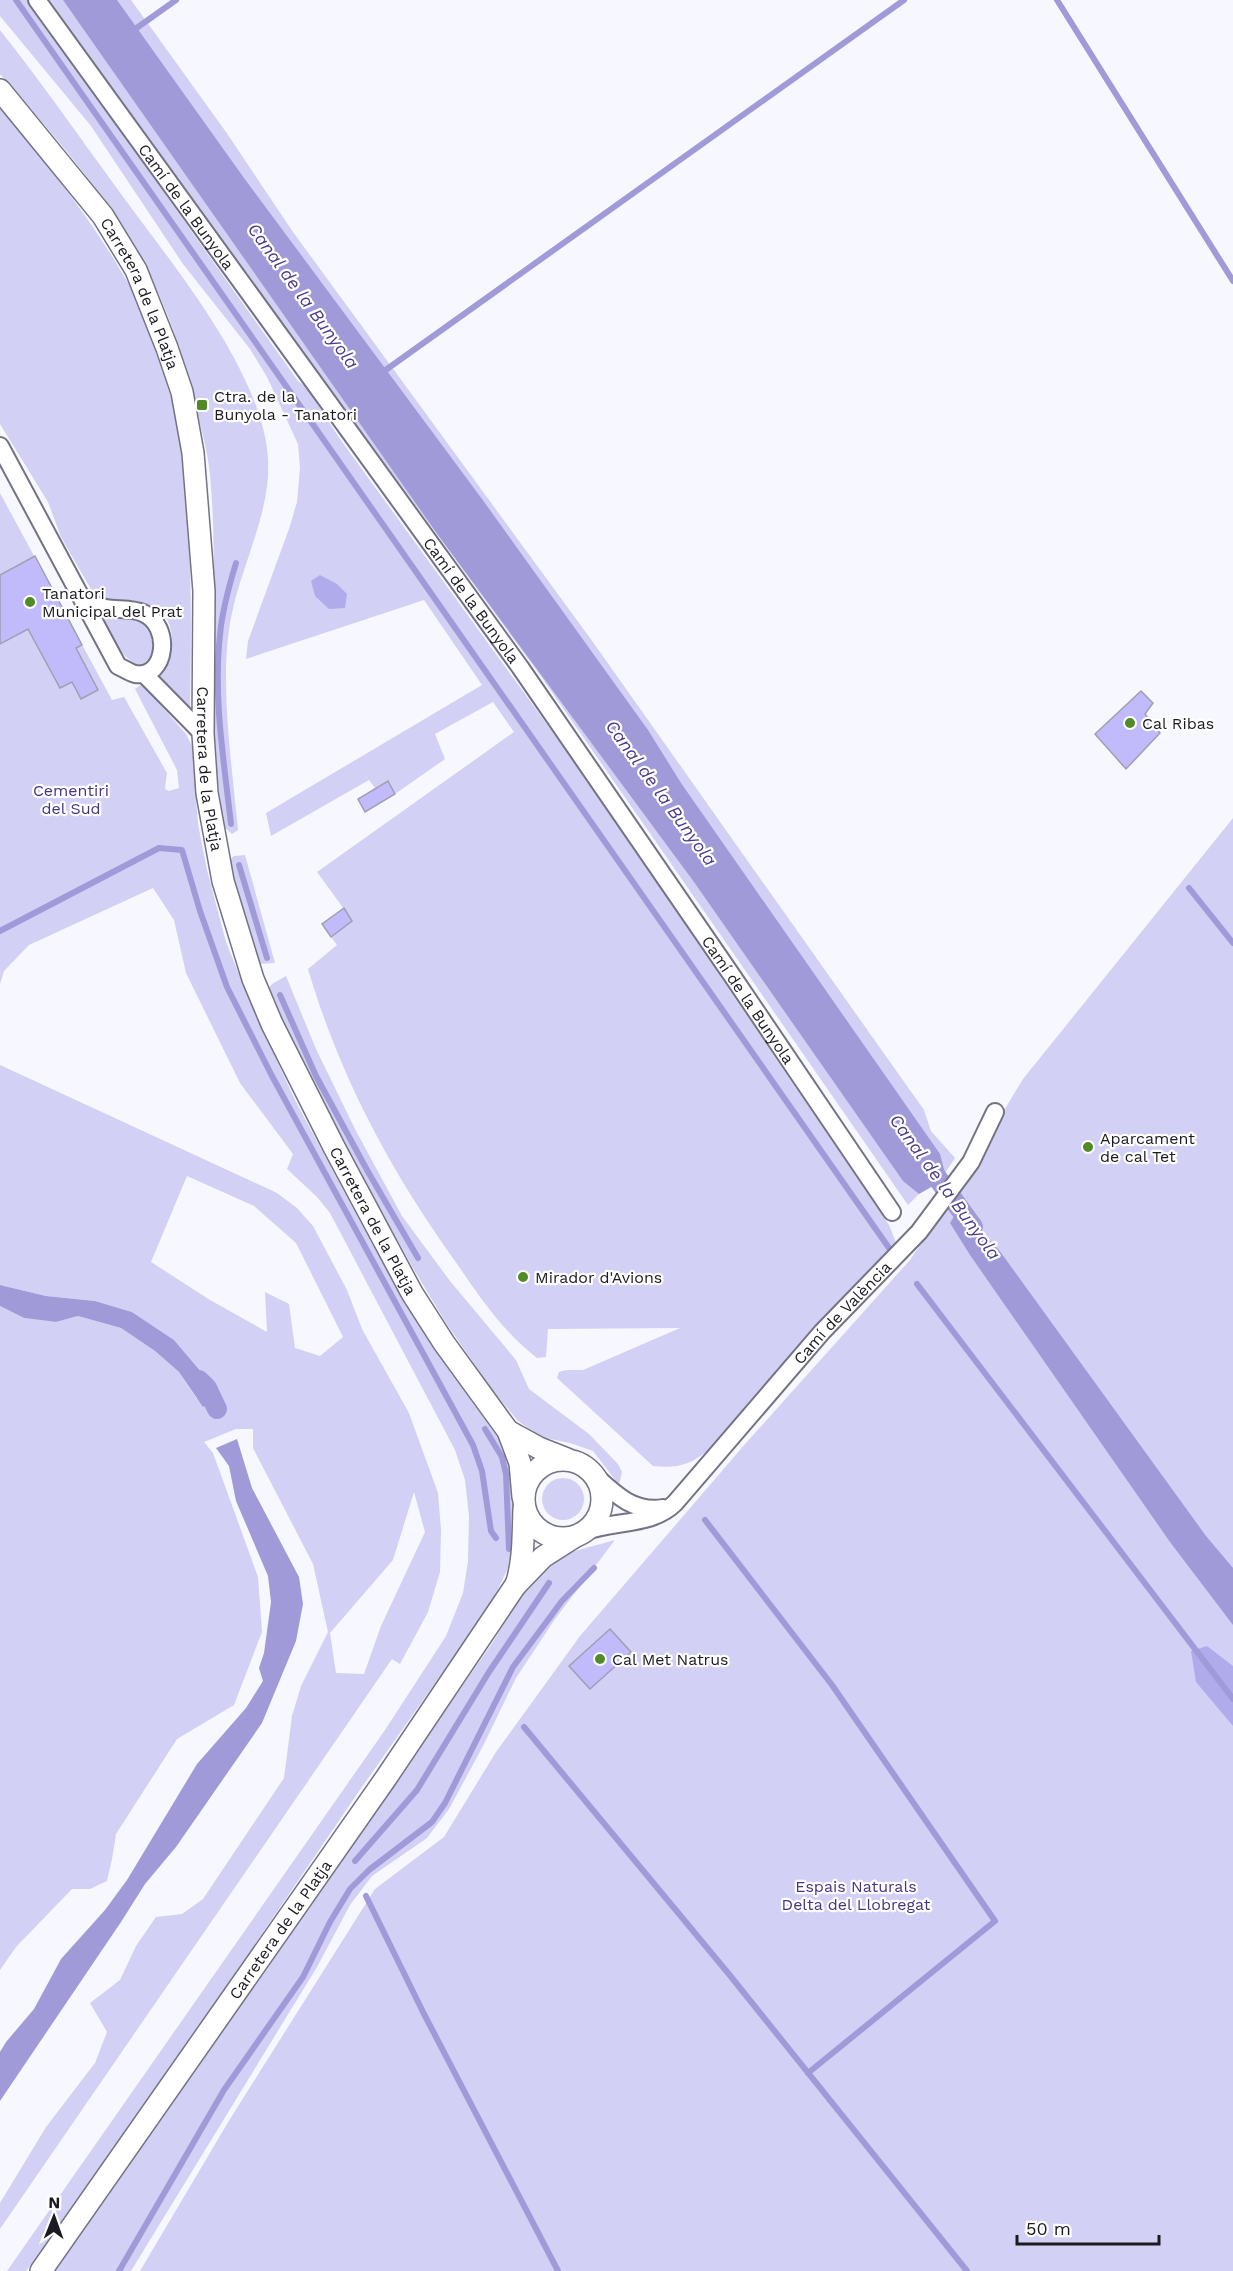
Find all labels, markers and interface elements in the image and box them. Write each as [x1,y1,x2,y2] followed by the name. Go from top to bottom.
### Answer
[134,140,238,273] street label: Camí de la Bunyola
[96,214,183,372] street label: Carretera de la Platja
[243,219,363,373] water label: Canal de la Bunyola
[214,387,357,424] place label: Ctra. de la Bunyola - Tanatori
[195,398,209,412] marker: Ctra. de la Bunyola - Tanatori
[419,534,523,667] street label: Camí de la Bunyola
[42,584,183,621] place label: Tanatori Municipal del Prat
[23,595,37,609] marker: Tanatori Municipal del Prat
[193,686,226,853] street label: Carretera de la Platja
[1142,714,1214,733] place label: Cal Ribas
[601,716,721,870] water label: Canal de la Bunyola
[1123,716,1137,730] marker: Cal Ribas
[33,781,109,818] park label: Cementiri del Sud
[698,932,798,1068] street label: Camí de la Bunyola
[885,1110,1005,1264] water label: Canal de la Bunyola
[1100,1129,1195,1166] place label: Aparcament de cal Tet
[1081,1140,1095,1154] marker: Aparcament de cal Tet
[325,1143,420,1298] street label: Carretera de la Platja
[790,1258,895,1368] street label: Camí de València
[535,1268,662,1287] place label: Mirador d'Avions
[516,1270,530,1284] marker: Mirador d'Avions
[612,1650,728,1669] place label: Cal Met Natrus
[593,1652,607,1666] marker: Cal Met Natrus
[225,1856,336,2003] street label: Carretera de la Platja
[782,1877,931,1914] park label: Espais Naturals Delta del Llobregat
[24,2187,84,2247] north arrow
[48,2193,60,2212] text: N
[1017,2208,1160,2246] scale bar
[1026,2218,1071,2239] text: 50 m

